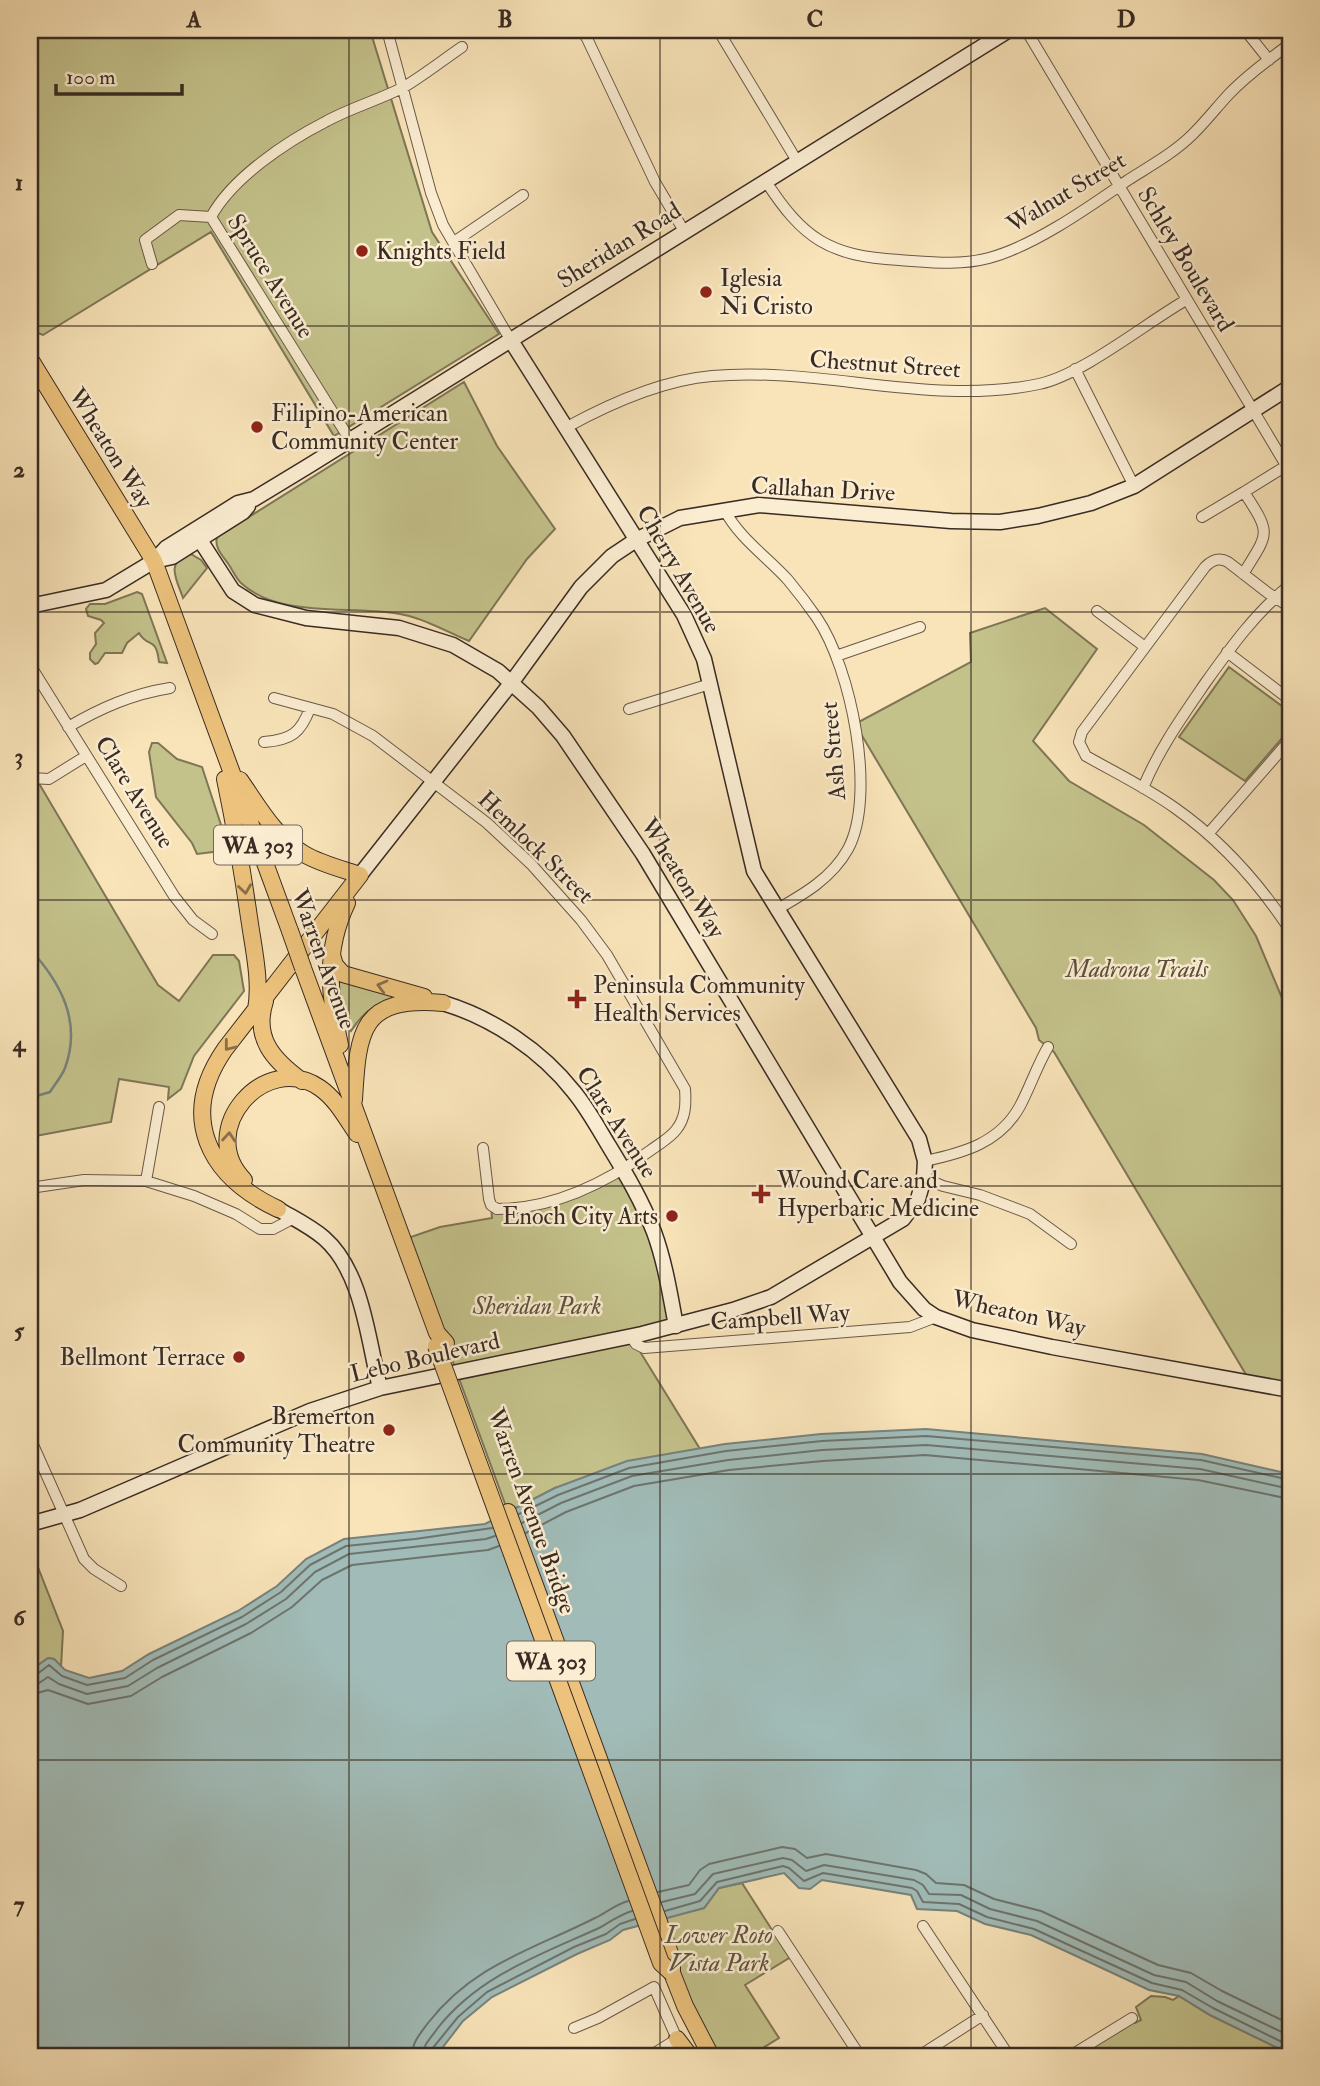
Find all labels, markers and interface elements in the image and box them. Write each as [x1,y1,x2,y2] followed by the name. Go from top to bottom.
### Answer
[186,5,202,34] text: A
[497,5,513,34] text: B
[807,5,823,34] text: C
[1117,5,1135,34] text: D
[56,52,182,96] scale bar
[66,64,116,91] text: 100 m
[1000,145,1132,241] street label: Walnut Street
[15,168,23,197] text: 1
[1130,181,1241,338] street label: Schley Boulevard
[551,195,687,296] street label: Sheridan Road
[220,208,321,344] street label: Spruce Avenue
[376,236,506,267] place label: Knights Field
[354,243,370,259] marker: Knights Field
[720,263,813,322] place label: Iglesia Ni Cristo
[698,284,714,300] marker: Iglesia Ni Cristo
[808,344,962,385] street label: Chestnut Street
[61,381,160,515] street label: Wheaton Way
[271,398,458,457] place label: Filipino-American Community Center
[249,419,265,435] marker: Filipino-American Community Center
[13,455,25,484] text: 2
[750,470,896,509] street label: Callahan Drive
[629,500,728,639] street label: Cherry Avenue
[814,700,853,803] street label: Ash Street
[88,730,181,854] street label: Clare Avenue
[15,742,23,771] text: 3
[471,784,600,911] street label: Hemlock Street
[633,811,732,945] street label: Wheaton Way
[214,825,302,864] road number: WA 303
[237,883,252,895] one-way arrow
[283,884,363,1034] street label: Warren Avenue
[1064,954,1209,985] park label: Madrona Trails
[593,970,805,1029] place label: Peninsula Community Health Services
[376,980,388,994] one-way arrow
[567,989,587,1009] marker: Peninsula Community Health Services
[12,1029,27,1058] text: 4
[224,1038,237,1050] one-way arrow
[569,1061,664,1184] street label: Clare Avenue
[221,1131,236,1142] one-way arrow
[776,1165,979,1224] place label: Wound Care and Hyperbaric Medicine
[751,1184,771,1204] marker: Wound Care and Hyperbaric Medicine
[502,1201,658,1232] place label: Enoch City Arts
[664,1208,680,1224] marker: Enoch City Arts
[948,1283,1089,1344] street label: Wheaton Way
[472,1291,601,1322] park label: Sheridan Park
[709,1297,851,1338] street label: Campbell Way
[14,1316,25,1345] text: 5
[347,1325,503,1390] street label: Lebo Boulevard
[60,1342,225,1373] place label: Bellmont Terrace
[231,1349,247,1365] marker: Bellmont Terrace
[177,1401,375,1460] place label: Bremerton Community Theatre
[480,1403,583,1618] street label: Warren Avenue Bridge
[381,1422,397,1438] marker: Bremerton Community Theatre
[13,1603,27,1632] text: 6
[507,1642,595,1680] road number: WA 303
[14,1890,25,1919] text: 7
[664,1920,773,1979] park label: Lower Roto Vista Park

